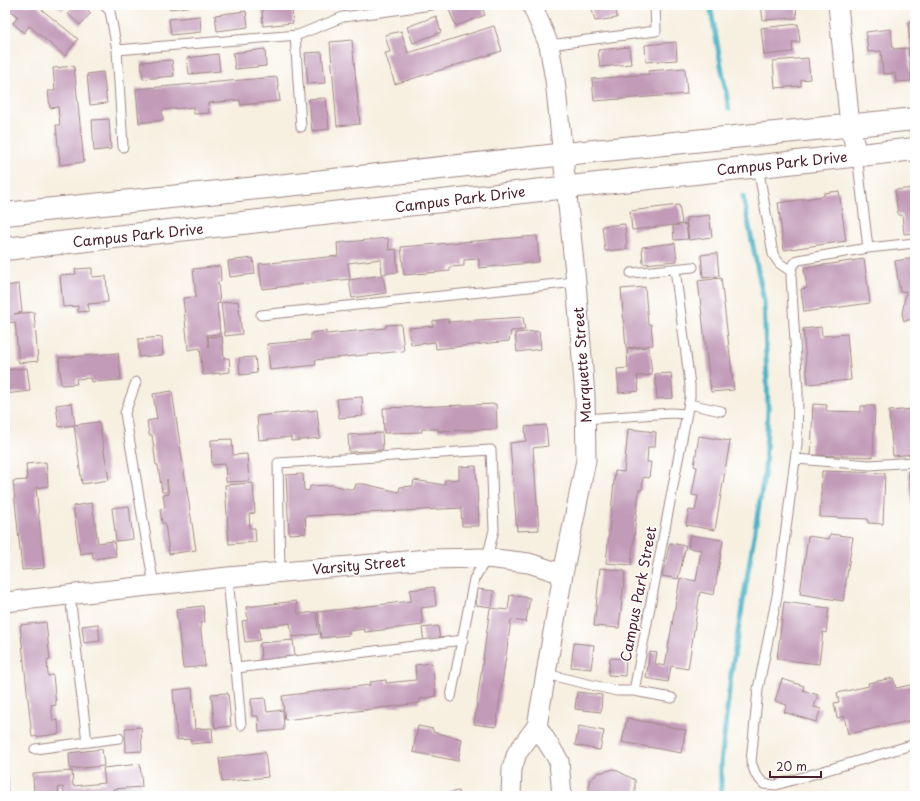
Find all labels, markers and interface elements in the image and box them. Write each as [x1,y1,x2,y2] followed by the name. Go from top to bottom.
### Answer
[716,146,848,180] street label: Campus Park Drive
[394,181,526,217] street label: Campus Park Drive
[72,218,204,252] street label: Campus Park Drive
[567,306,597,424] street label: Marquette Street
[615,524,661,664] street label: Campus Park Street
[312,550,407,580] street label: Varsity Street
[770,753,821,779] scale bar
[776,757,807,775] text: 20 m

